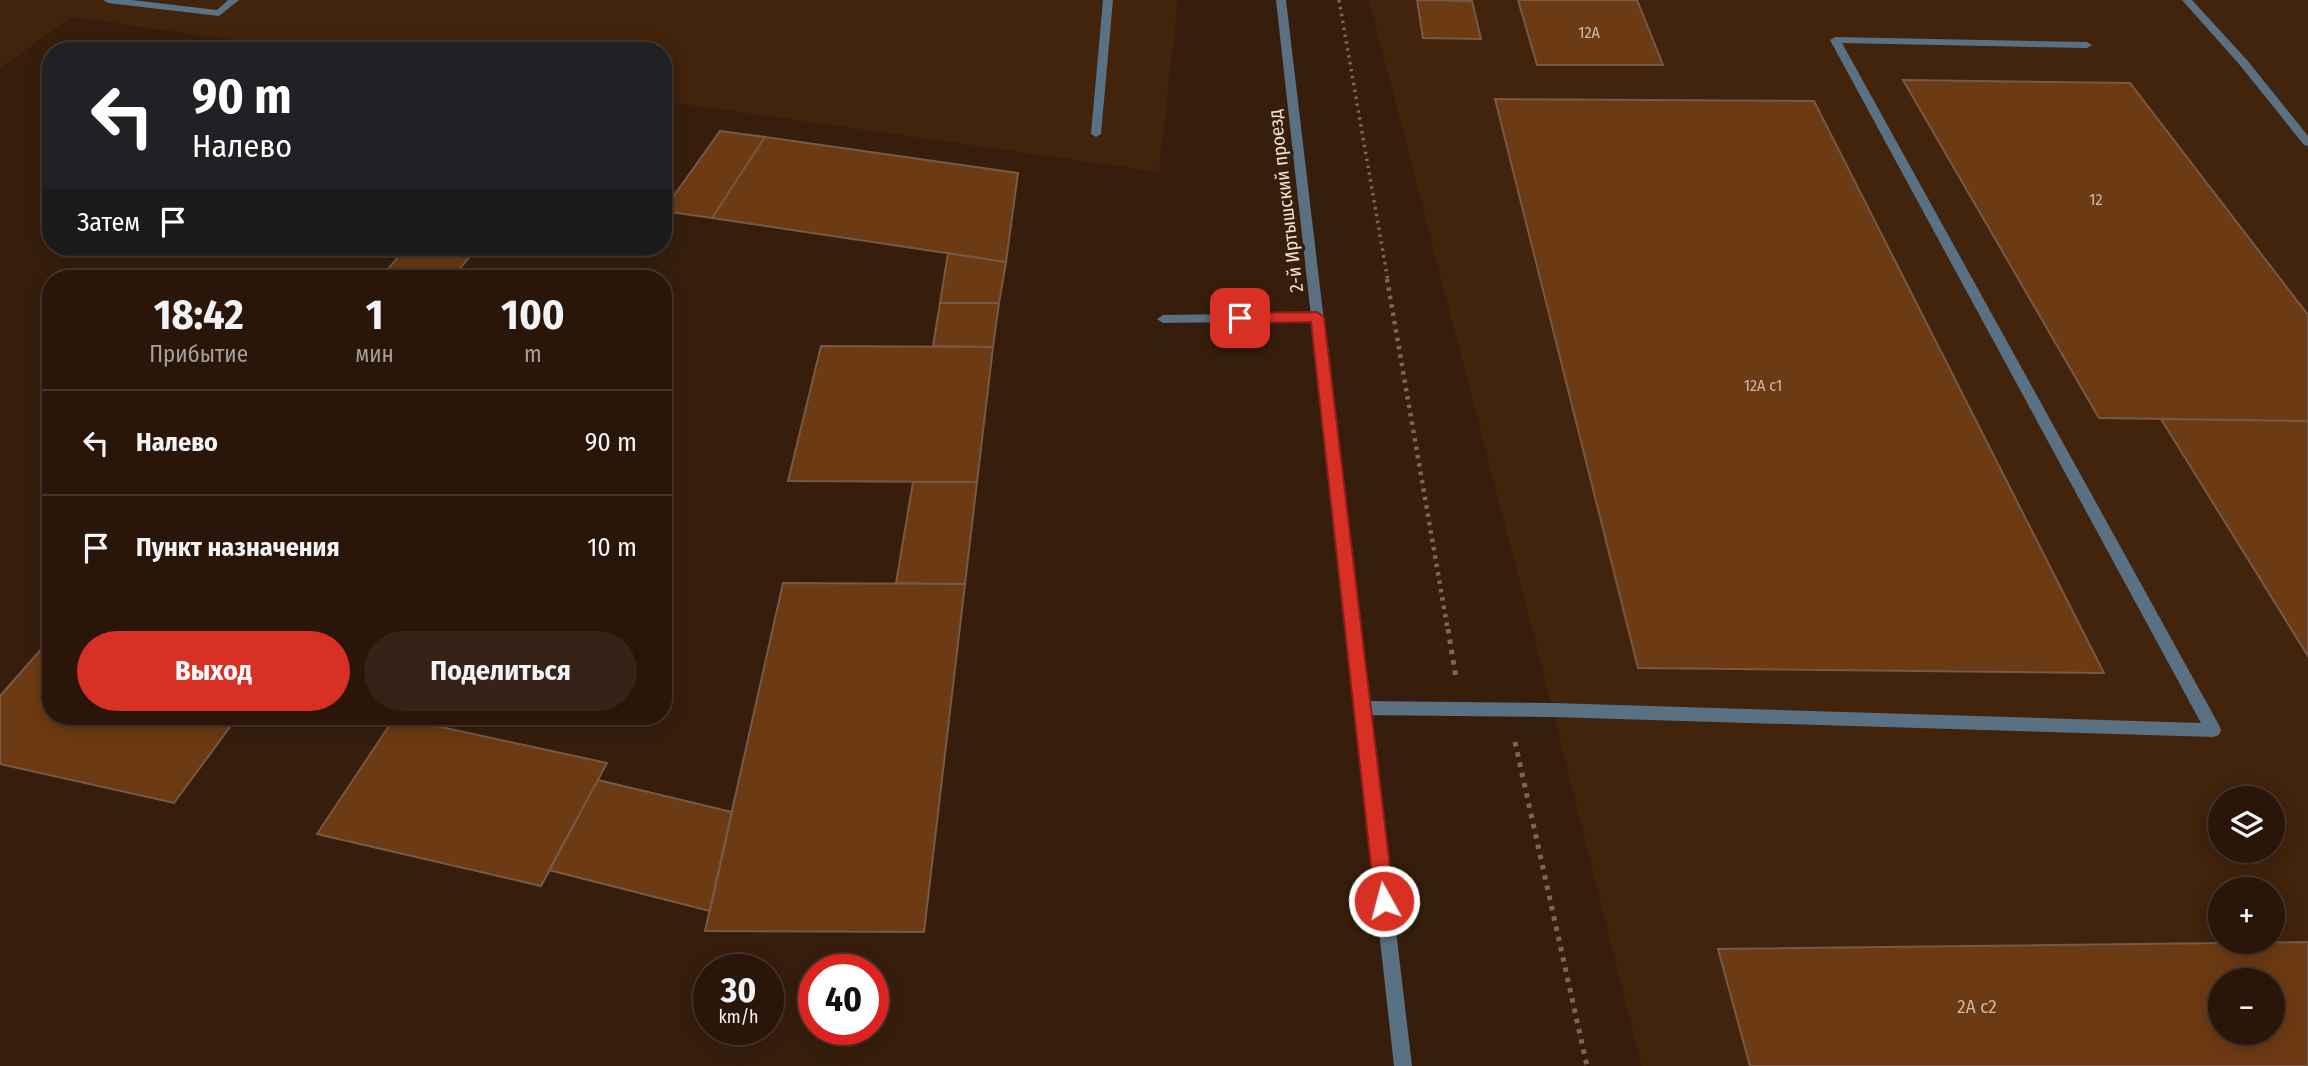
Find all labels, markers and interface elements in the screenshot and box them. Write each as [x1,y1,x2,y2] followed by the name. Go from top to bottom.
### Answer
[1578,23,1600,42] house number: 12А
[192,67,292,126] text: 90 m
[77,70,168,161] icon: left
[1263,108,1308,294] street label: 2-й Иртышский проезд
[192,127,292,165] text: Налево
[2089,190,2103,209] house number: 12
[154,203,192,241] icon: arrive
[77,207,140,238] text: Затем
[1210,288,1270,348] pin
[154,290,244,340] text: 18:42
[366,290,383,340] text: 1
[501,290,565,340] text: 100
[1221,299,1259,337] icon: arrive
[149,340,248,368] text: Прибытие
[355,340,394,368] text: мин
[524,340,542,368] text: m
[1744,376,1782,395] house number: 12А с1
[77,424,115,462] icon: left
[136,427,218,458] text: Налево
[585,427,637,458] text: 90 m
[77,529,115,567] icon: arrive
[136,532,340,563] text: Пункт назначения
[587,532,637,563] text: 10 m
[77,631,350,711] button: Выход
[364,631,637,711] button: Поделиться
[2208,786,2285,1045] map controls
[2208,786,2285,863] button: layers
[1347,864,1421,938] position arrow
[2208,877,2285,954] button: +
[798,954,889,1045] speed limit sign: 40
[2208,968,2285,1045] button: −
[721,969,756,1011] text: 30
[1957,995,1997,1018] house number: 2А с2
[718,1006,759,1028] text: km/h

